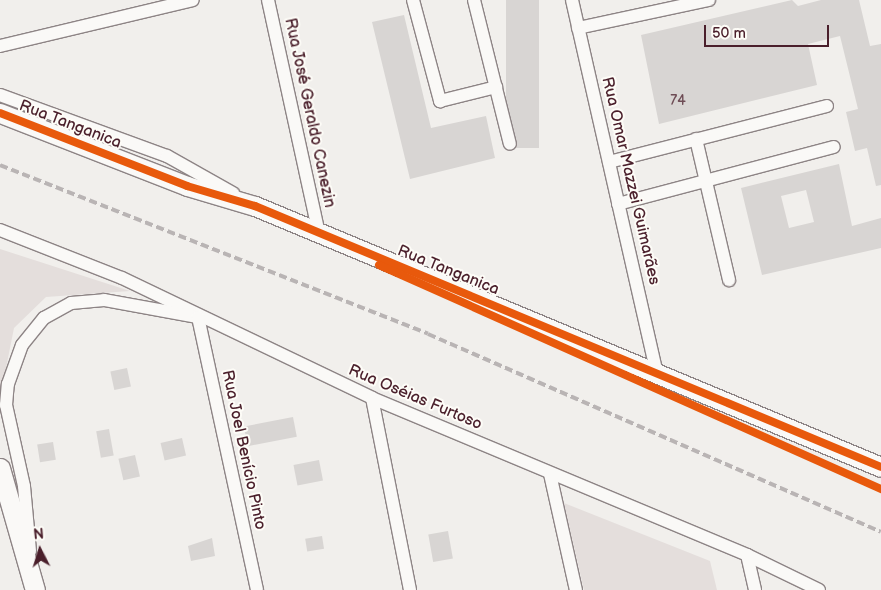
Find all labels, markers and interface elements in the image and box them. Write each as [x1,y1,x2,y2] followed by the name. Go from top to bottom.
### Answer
[706,15,831,47] scale bar
[279,16,339,210] street label: Rua José Geraldo Canezin
[712,24,746,43] text: 50 m
[597,75,663,287] street label: Rua Omar Mazzei Guimarães
[670,93,686,109] house number: 74
[16,97,124,153] street label: Rua Tanganica
[394,242,502,300] street label: Rua Tanganica
[345,361,485,435] street label: Rua Oséias Furtoso
[217,368,269,532] street label: Rua Joel Benício Pinto
[15,525,65,575] north arrow
[33,526,45,543] text: N

